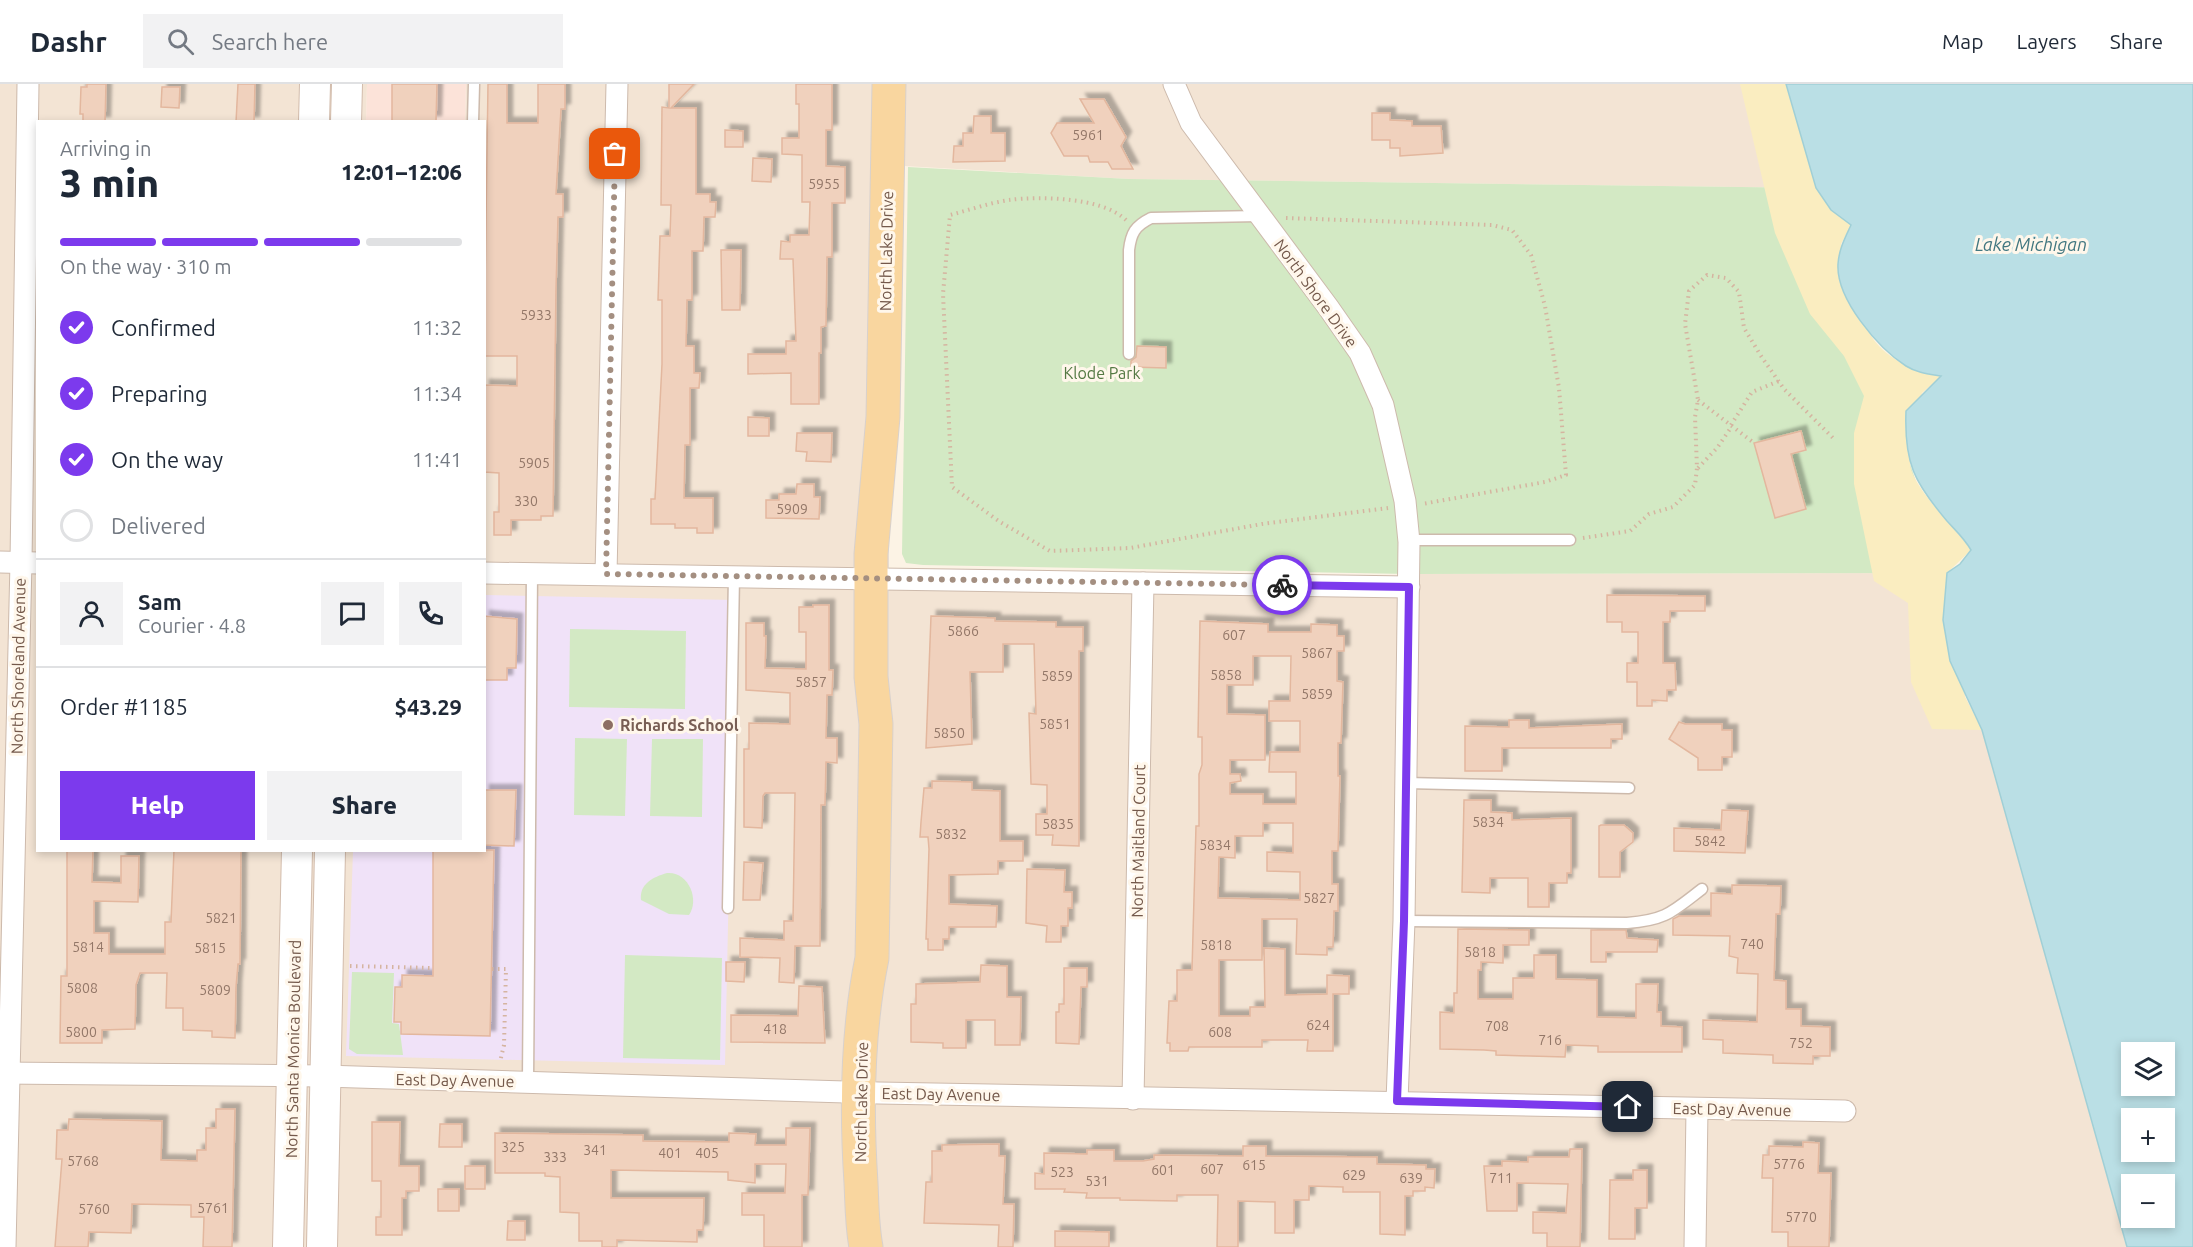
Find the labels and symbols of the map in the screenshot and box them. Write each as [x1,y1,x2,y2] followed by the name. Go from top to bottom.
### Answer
[1072,127,1104,143] house number: 5961
[589,128,640,179] pin
[808,176,840,192] house number: 5955
[876,191,896,311] street label: North Lake Drive
[1975,234,2087,254] water label: Lake Michigan
[1271,235,1361,351] street label: North Shore Drive
[520,307,552,323] house number: 5933
[1064,364,1140,382] park label: Klode Park
[518,455,550,471] house number: 5905
[514,493,538,509] house number: 330
[776,501,808,517] house number: 5909
[1252,555,1312,615] courier
[7,578,29,754] street label: North Shoreland Avenue
[947,623,979,639] house number: 5866
[1222,627,1246,643] house number: 607
[1301,645,1333,661] house number: 5867
[1210,667,1242,683] house number: 5858
[1041,668,1073,684] house number: 5859
[795,674,827,690] house number: 5857
[1301,686,1333,702] house number: 5859
[620,716,739,734] place label: Richards School
[1039,716,1071,732] house number: 5851
[601,718,615,732] marker: Richards School
[933,725,965,741] house number: 5850
[1128,763,1148,918] street label: North Maitland Court
[1472,814,1504,830] house number: 5834
[1042,816,1074,832] house number: 5835
[935,826,967,842] house number: 5832
[1694,833,1726,849] house number: 5842
[1199,837,1231,853] house number: 5834
[1303,890,1335,906] house number: 5827
[205,910,237,926] house number: 5821
[1740,936,1764,952] house number: 740
[1200,937,1232,953] house number: 5818
[72,939,104,955] house number: 5814
[194,940,226,956] house number: 5815
[282,940,304,1158] street label: North Santa Monica Boulevard
[1464,944,1496,960] house number: 5818
[66,980,98,996] house number: 5808
[199,982,231,998] house number: 5809
[1306,1017,1330,1033] house number: 624
[1485,1018,1509,1034] house number: 708
[763,1021,787,1037] house number: 418
[65,1024,97,1040] house number: 5800
[1208,1024,1232,1040] house number: 608
[1538,1032,1562,1048] house number: 716
[1789,1035,1813,1051] house number: 752
[851,1042,871,1162] street label: North Lake Drive
[395,1070,515,1090] street label: East Day Avenue
[1602,1081,1653,1132] pin
[881,1084,1001,1104] street label: East Day Avenue
[1672,1099,1792,1119] street label: East Day Avenue
[501,1139,525,1155] house number: 325
[583,1142,607,1158] house number: 341
[658,1145,682,1161] house number: 401
[695,1145,719,1161] house number: 405
[543,1149,567,1165] house number: 333
[67,1153,99,1169] house number: 5768
[1773,1156,1805,1172] house number: 5776
[1242,1157,1266,1173] house number: 615
[1200,1161,1224,1177] house number: 607
[1151,1162,1175,1178] house number: 601
[1050,1164,1074,1180] house number: 523
[1342,1167,1366,1183] house number: 629
[1399,1170,1423,1186] house number: 639
[1489,1170,1513,1186] house number: 711
[1085,1173,1109,1189] house number: 531
[197,1200,229,1216] house number: 5761
[78,1201,110,1217] house number: 5760
[1785,1209,1817,1225] house number: 5770

